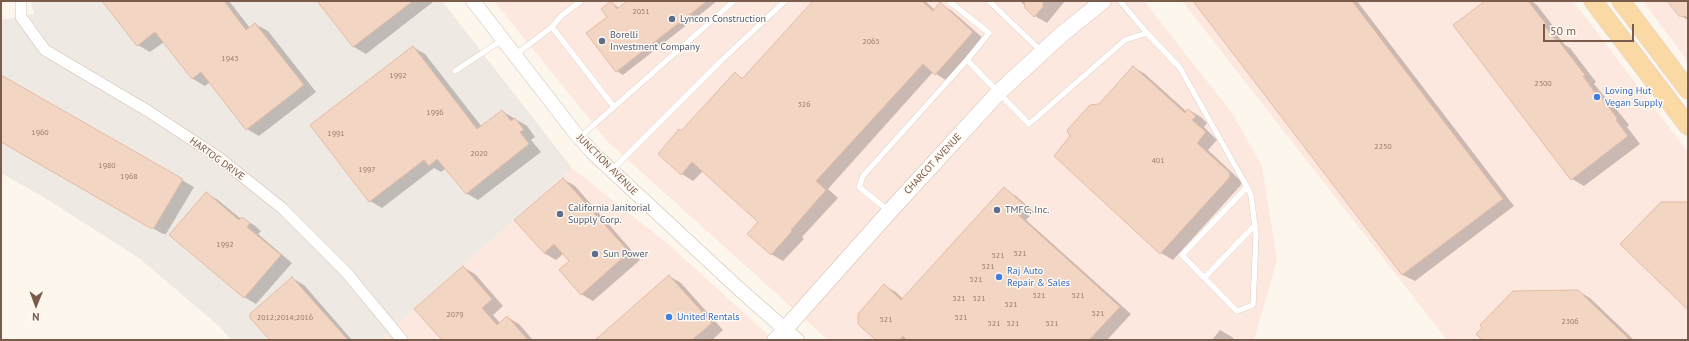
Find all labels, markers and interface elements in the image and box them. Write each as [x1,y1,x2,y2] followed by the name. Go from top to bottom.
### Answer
[632,7,650,17] house number: 2051
[680,13,766,25] place label: Lyncon Construction
[667,14,677,24] marker: Lyncon Construction
[1545,16,1636,42] scale bar
[1550,23,1576,38] text: 50 m
[610,29,700,52] place label: Borelli Investment Company
[597,36,607,46] marker: Borelli Investment Company
[862,37,880,47] house number: 2065
[221,54,239,64] house number: 1943
[389,71,407,81] house number: 1992
[1534,79,1552,89] house number: 2300
[1605,85,1663,108] place label: Loving Hut Vegan Supply
[1592,92,1602,102] marker: Loving Hut Vegan Supply
[797,100,811,110] house number: 326
[426,108,444,118] house number: 1996
[31,128,49,138] house number: 1960
[327,129,345,139] house number: 1991
[902,131,964,197] street label: CHARCOT AVENUE
[574,132,640,198] street label: JUNCTION AVENUE
[187,135,247,183] street label: HARTOG DRIVE
[1374,142,1392,152] house number: 2250
[470,149,488,159] house number: 2020
[1151,156,1165,166] house number: 401
[98,161,116,171] house number: 1980
[358,165,376,175] house number: 1997
[120,172,138,182] house number: 1968
[568,202,650,226] place label: California Janitorial Supply Corp.
[1005,204,1049,216] place label: TMFC, Inc.
[992,205,1002,215] marker: TMFC, Inc.
[555,209,565,219] marker: California Janitorial Supply Corp.
[216,240,234,250] house number: 1992
[603,248,648,260] place label: Sun Power
[590,249,600,259] marker: Sun Power
[1013,249,1027,259] house number: 521
[991,251,1005,261] house number: 521
[981,262,995,272] house number: 521
[1007,265,1070,288] place label: Raj Auto Repair & Sales
[994,272,1004,282] marker: Raj Auto Repair & Sales
[969,275,983,285] house number: 521
[16,285,56,325] north arrow
[1032,291,1046,301] house number: 521
[1071,291,1085,301] house number: 521
[952,294,966,304] house number: 521
[972,294,986,304] house number: 521
[1004,300,1018,310] house number: 521
[1091,309,1105,319] house number: 521
[32,310,40,324] text: N
[446,310,464,320] house number: 2079
[677,311,740,323] place label: United Rentals
[664,312,674,322] marker: United Rentals
[257,313,313,323] house number: 2012;2014;2016
[954,313,968,323] house number: 521
[879,315,893,325] house number: 521
[1561,317,1579,327] house number: 2306
[987,319,1001,329] house number: 521
[1006,319,1020,329] house number: 521
[1045,319,1059,329] house number: 521

